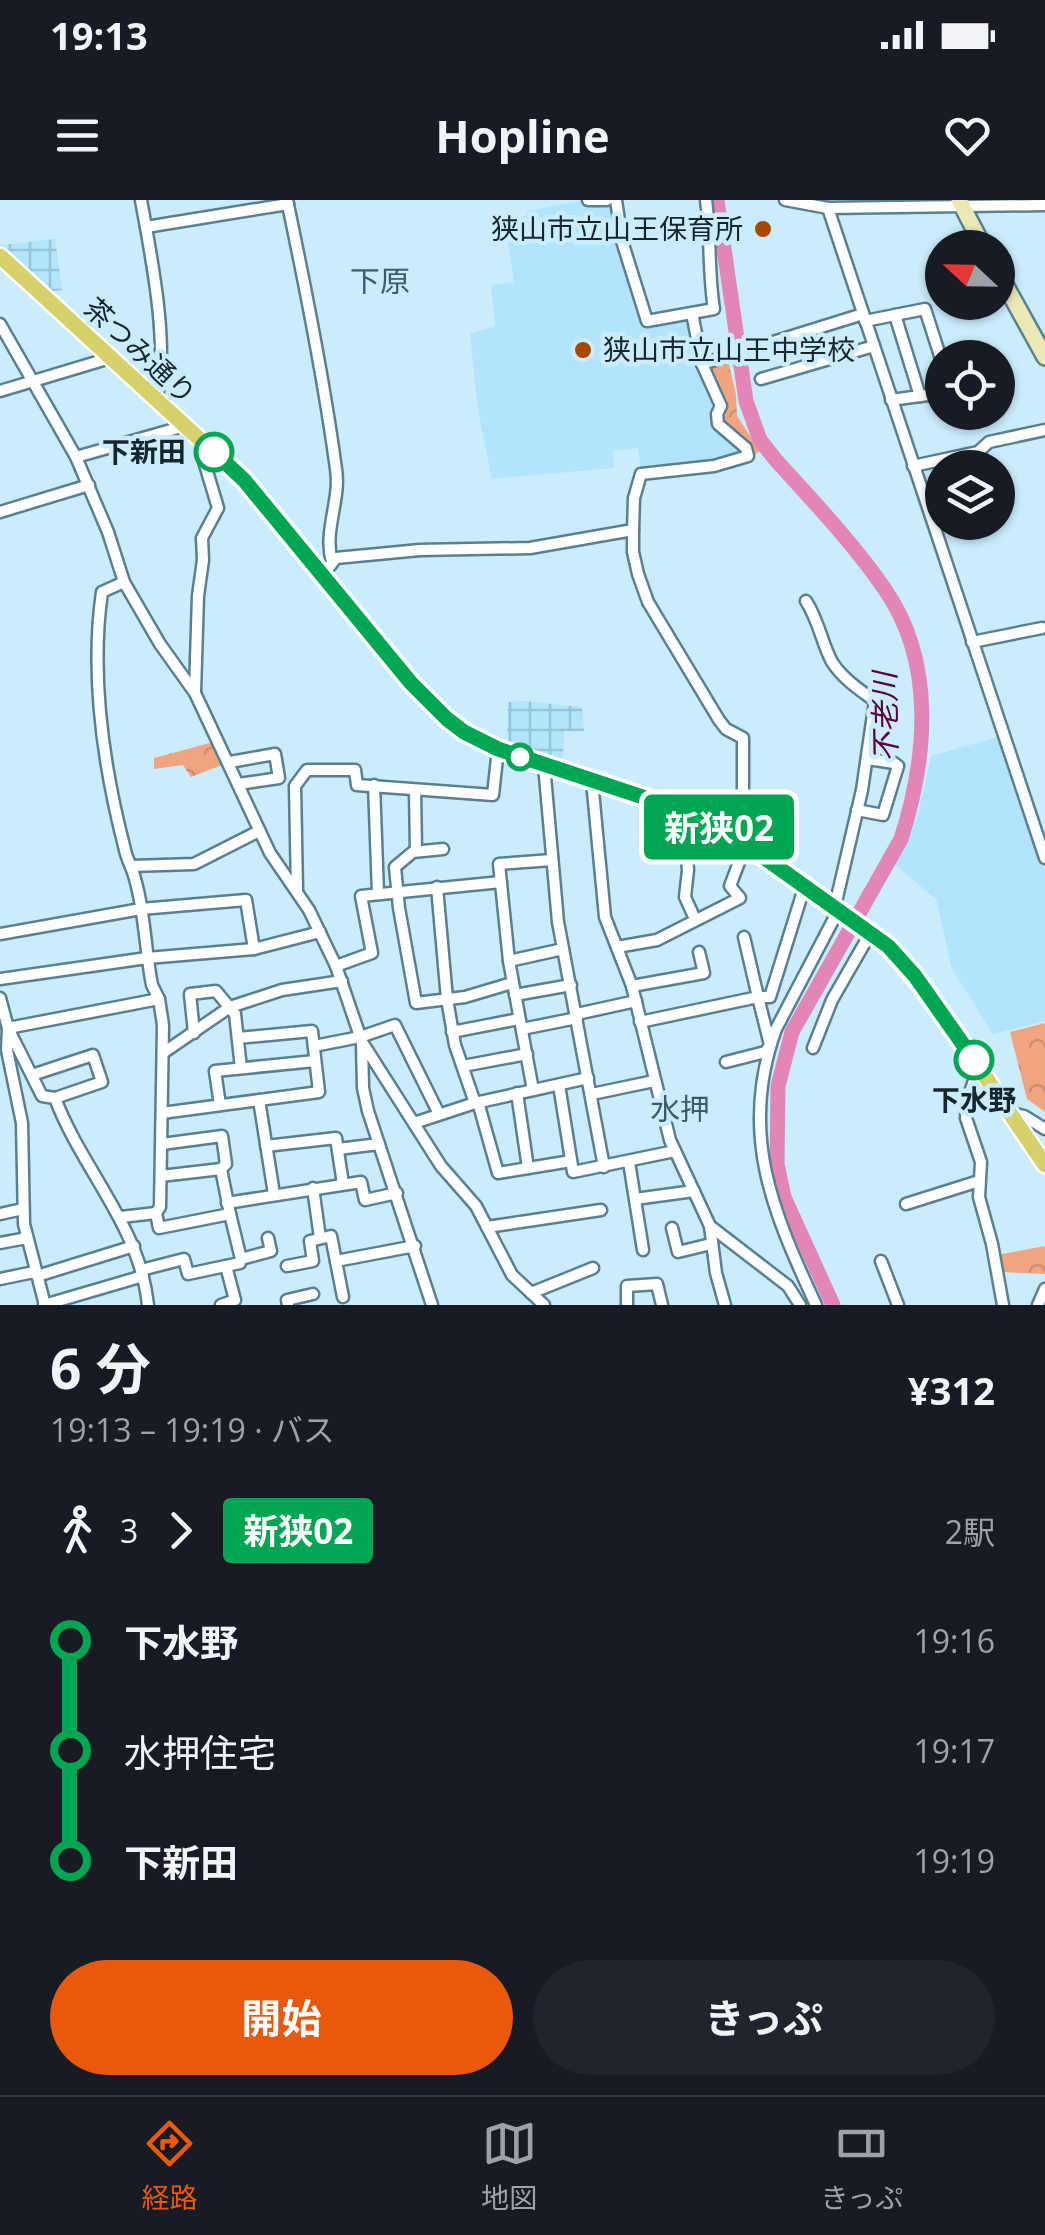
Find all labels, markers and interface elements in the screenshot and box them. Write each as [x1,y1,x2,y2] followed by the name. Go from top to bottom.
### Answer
[50,9,148,61] text: 19:13
[435,105,610,166] text: Hopline
[50,108,105,163] icon: menu
[940,108,995,163] icon: heart
[491,209,743,247] place label: 狭山市立山王保育所
[752,218,774,240] marker: 狭山市立山王保育所
[925,230,1015,320] north arrow
[925,230,1015,540] map controls
[350,260,410,301] district label: 下原
[77,289,205,412] street label: 茶つみ通り
[603,330,855,368] place label: 狭山市立山王中学校
[572,339,594,361] marker: 狭山市立山王中学校
[925,340,1015,430] button: locate
[102,432,186,470] place label: 下新田
[195,433,233,471] marker: 下新田
[925,450,1015,540] button: layers
[863,669,906,762] water label: 不老川
[507,744,533,770] unlabelled marker
[649,794,789,860] line badge: 新狭02
[664,804,774,851] text: 新狭02
[955,1041,993,1079] marker: 下水野
[932,1080,1016,1118] place label: 下水野
[650,1088,710,1129] district label: 水押
[50,1330,151,1405] text: 6 分
[908,1364,995,1416] text: ¥312
[50,1408,335,1451] text: 19:13 – 19:19 · バス
[50,1503,105,1558] icon: walk
[153,1503,208,1558] icon: forward
[243,1507,353,1554] text: 新狭02
[120,1509,138,1552] text: 3
[945,1510,995,1553] text: 2駅
[124,1616,238,1668] text: 下水野
[913,1619,995,1662] text: 19:16
[124,1726,276,1778] text: 水押住宅
[913,1729,995,1772] text: 19:17
[124,1836,238,1888] text: 下新田
[913,1839,995,1882] text: 19:19
[50,1960,513,2075] button: 開始
[533,1960,995,2075] button: きっぷ
[142,2116,198,2216] tab: 経路
[481,2116,537,2216] tab: 地図
[820,2116,903,2216] tab: きっぷ

